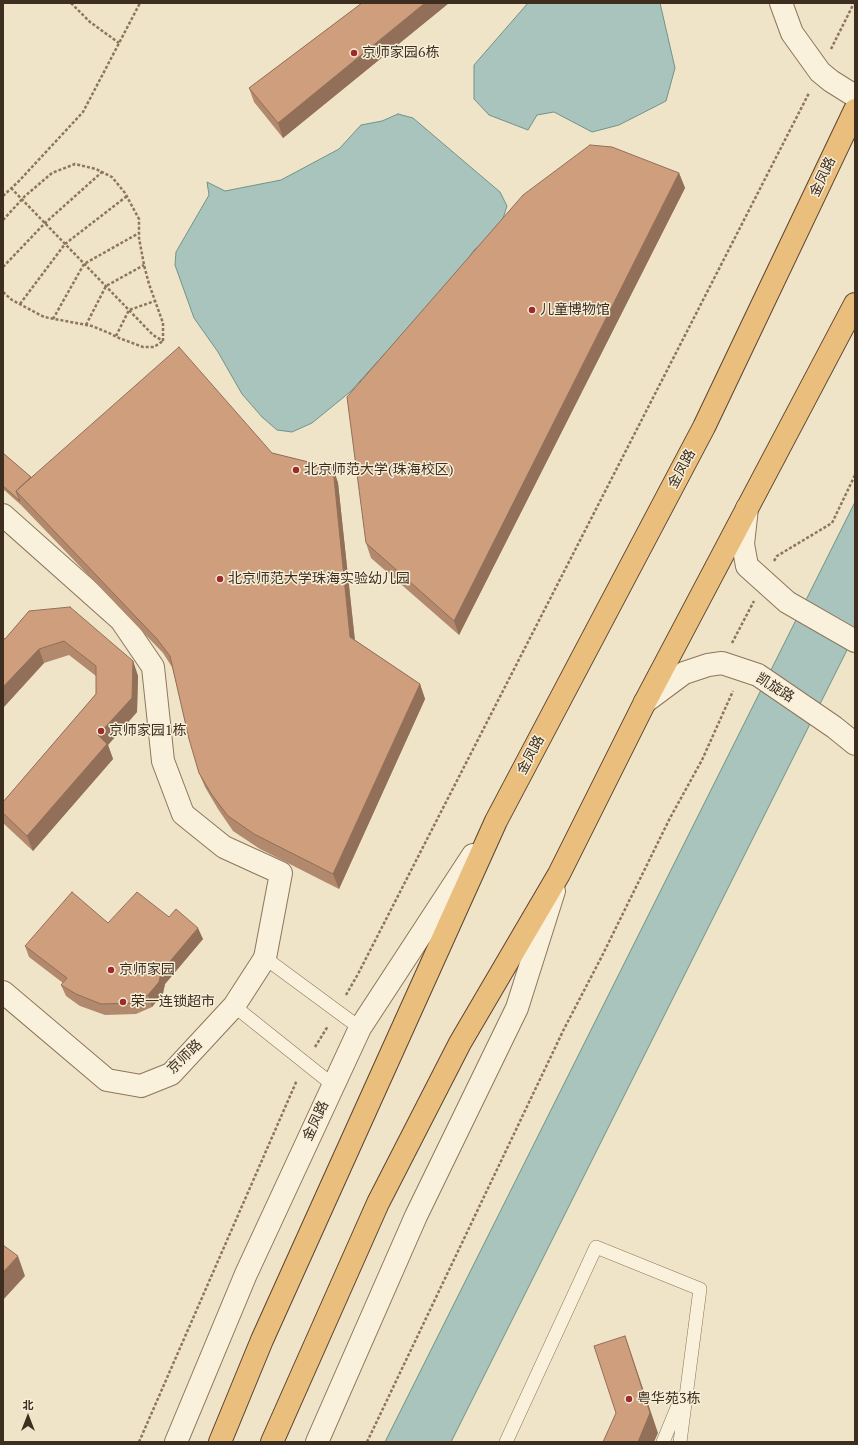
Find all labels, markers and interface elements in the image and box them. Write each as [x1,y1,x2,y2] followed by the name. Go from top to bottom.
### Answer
[362,45,439,61] place label: 京师家园6栋
[349,48,359,58] marker: 京师家园6栋
[807,154,839,200] street label: 金凤路
[540,302,610,318] place label: 儿童博物馆
[527,305,537,315] marker: 儿童博物馆
[665,447,699,491] street label: 金凤路
[304,462,454,478] place label: 北京师范大学(珠海校区)
[291,465,301,475] marker: 北京师范大学(珠海校区)
[228,571,410,587] place label: 北京师范大学珠海实验幼儿园
[215,574,225,584] marker: 北京师范大学珠海实验幼儿园
[753,670,797,706] street label: 凯旋路
[109,723,186,739] place label: 京师家园1栋
[96,726,106,736] marker: 京师家园1栋
[514,733,548,777] street label: 金凤路
[119,962,175,978] place label: 京师家园
[106,965,116,975] marker: 京师家园
[131,994,215,1010] place label: 荣一连锁超市
[118,997,128,1007] marker: 荣一连锁超市
[164,1036,206,1078] street label: 京师路
[300,1098,332,1144] street label: 金凤路
[637,1391,700,1407] place label: 粤华苑3栋
[624,1394,634,1404] marker: 粤华苑3栋
[8,1397,48,1437] north arrow
[23,1398,34,1412] text: 北

